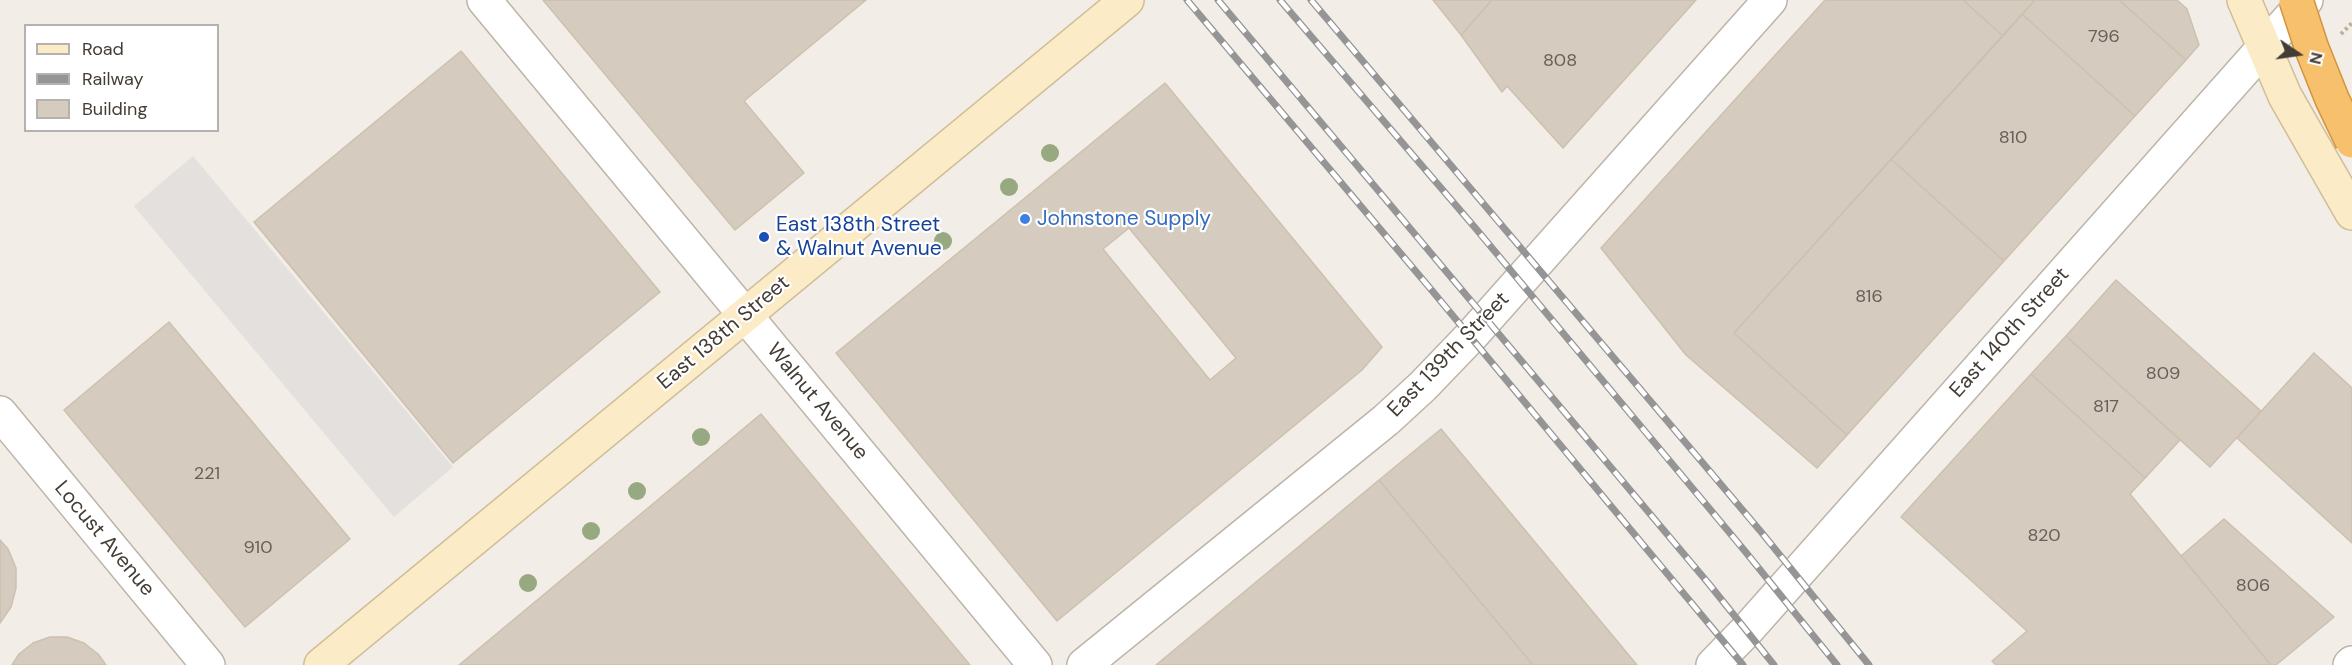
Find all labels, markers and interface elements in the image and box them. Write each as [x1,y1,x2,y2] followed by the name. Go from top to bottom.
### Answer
[24,24,219,132] legend
[2268,24,2328,84] north arrow
[2088,26,2120,48] house number: 796
[82,37,124,61] text: Road
[1543,50,1577,72] house number: 808
[2304,50,2328,66] text: N
[82,67,144,91] text: Railway
[82,97,147,121] text: Building
[1999,127,2027,149] house number: 810
[1037,206,1211,232] place label: Johnstone Supply
[776,212,942,262] place label: East 138th Street & Walnut Avenue
[1018,212,1032,226] marker: Johnstone Supply
[757,230,771,244] marker: East 138th Street & Walnut Avenue
[1945,263,2075,403] street label: East 140th Street
[653,271,795,395] street label: East 138th Street
[1855,286,1883,308] house number: 816
[1383,287,1515,423] street label: East 139th Street
[761,338,873,466] street label: Walnut Avenue
[2146,363,2180,385] house number: 809
[2093,396,2119,418] house number: 817
[194,463,220,485] house number: 221
[49,476,159,602] street label: Locust Avenue
[2027,525,2061,547] house number: 820
[244,537,272,559] house number: 910
[2236,575,2270,597] house number: 806

